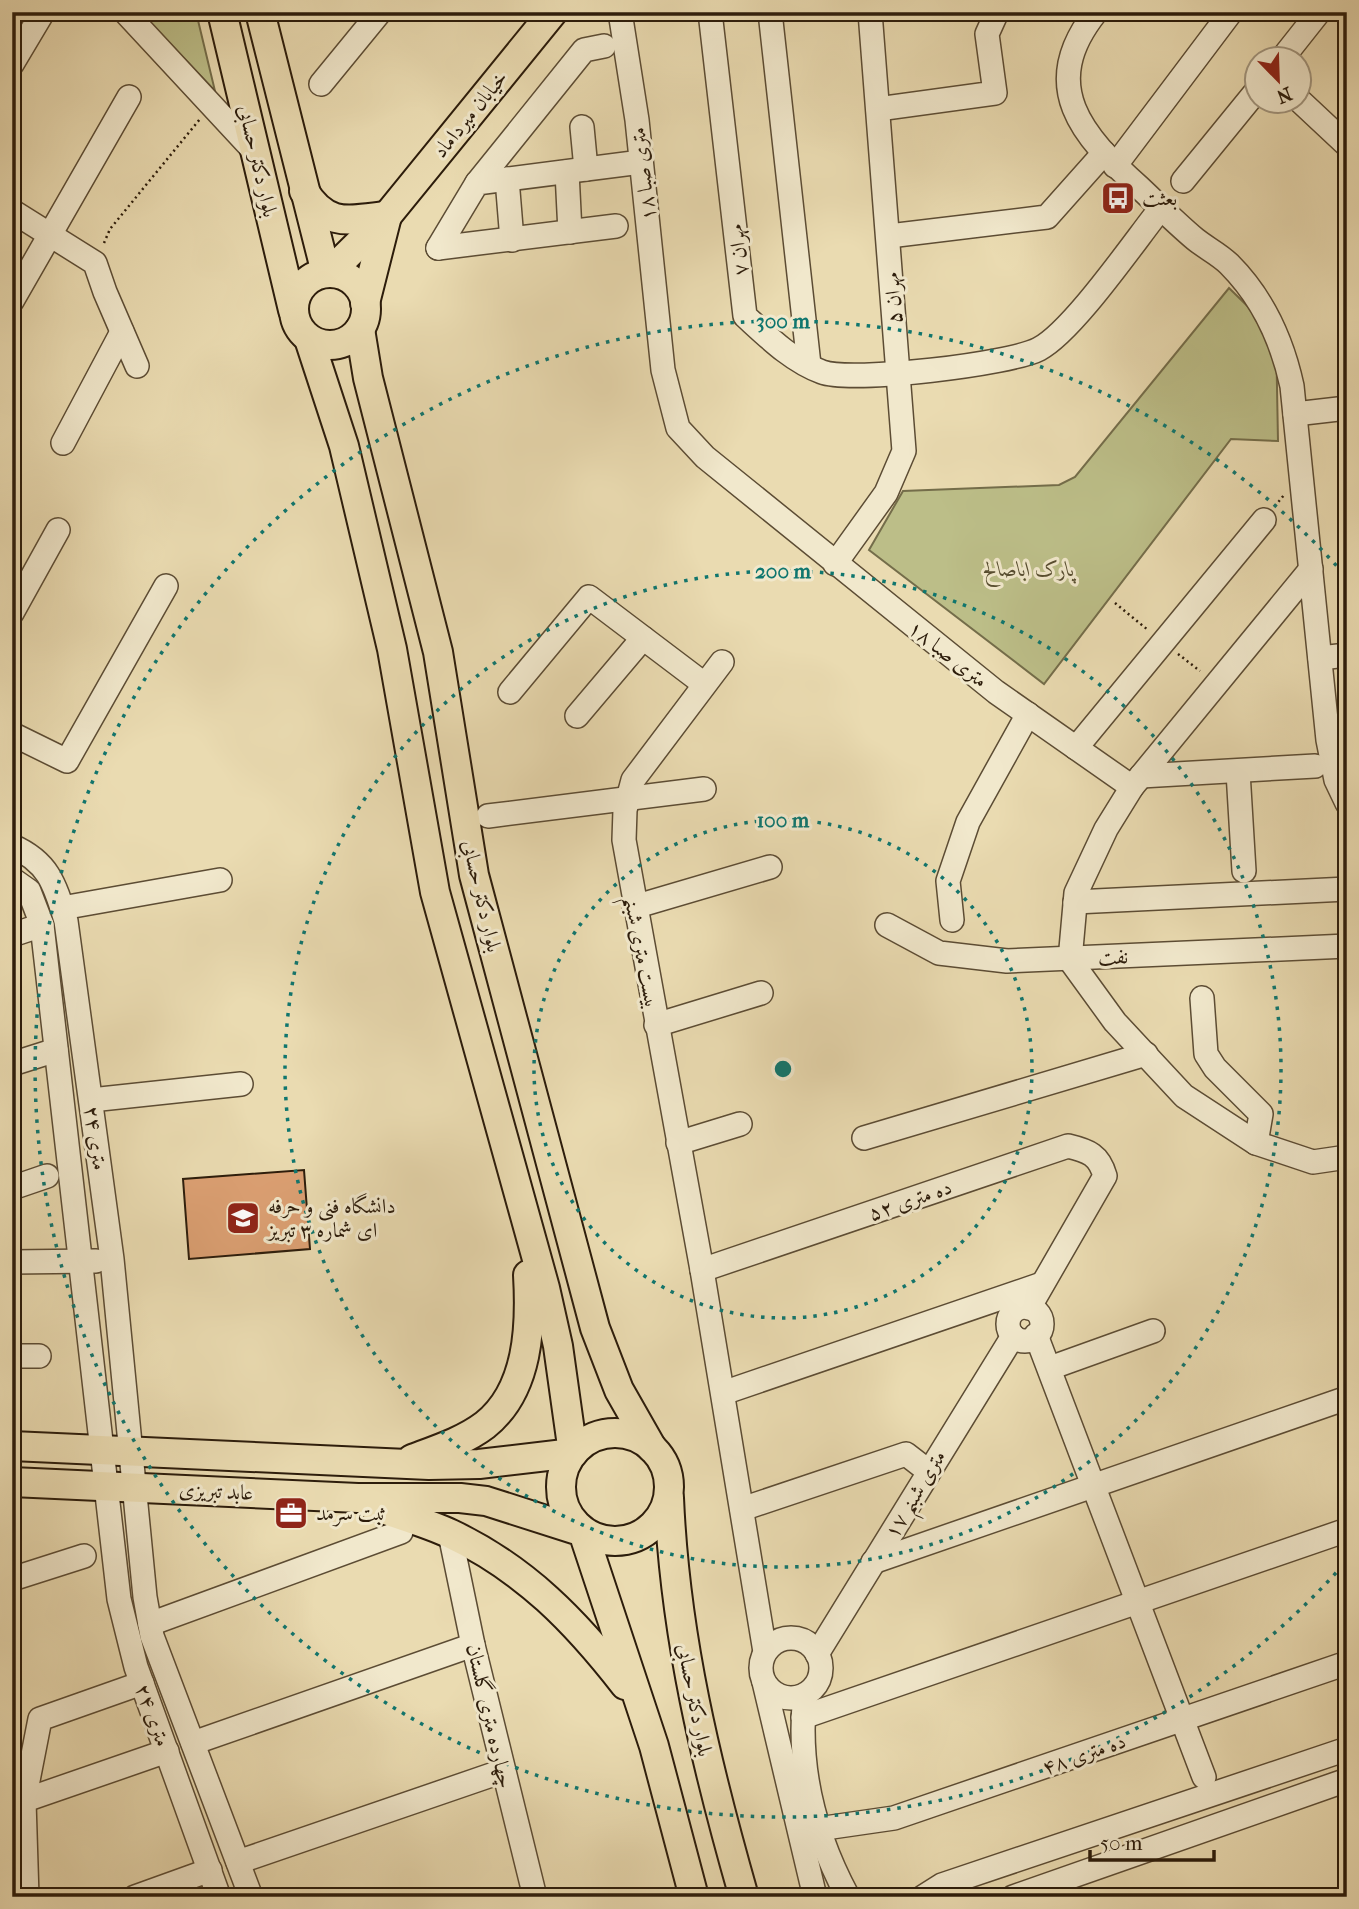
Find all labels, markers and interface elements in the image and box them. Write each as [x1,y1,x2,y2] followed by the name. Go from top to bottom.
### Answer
[1244,46,1314,116] north arrow
[428,66,513,163] street label: خیابان میرداماد
[1273,82,1295,108] text: N
[230,102,283,220] street label: بلوار دکتر حسابی
[625,126,662,222] street label: متری صبا ۱۸
[1099,179,1137,217] bus stop icon: بعثت
[1142,186,1177,211] place label: بعثت
[723,223,755,277] street label: مهران ۷
[879,271,909,325] street label: مهران ۵
[756,309,810,333] text: 300 m
[983,557,1077,587] park label: پارک اباصالح
[755,559,812,583] text: 200 m
[903,616,992,693] street label: متری صبا ۱۸
[757,808,810,832] text: 100 m
[454,837,507,955] street label: بلوار دکتر حسابی
[611,894,665,1012] street label: بیست متری شبنم
[1097,944,1129,970] street label: نفت
[771,1057,795,1081] centre of rings
[80,1104,112,1172] street label: ۲۴ متری
[865,1175,955,1225] street label: ده متری ۵۲
[266,1193,396,1243] place label: دانشگاه فنی و حرفه ای شماره ۳ تبریز
[224,1199,262,1237] school or university icon: دانشگاه فنی و حرفه ای شماره ۳ تبریز
[879,1446,958,1547] street label: ۱۷ متری شبنم
[178,1477,254,1506] street label: عابد تبریزی
[272,1494,310,1532] office icon: ثبت سرمد
[316,1501,386,1527] place label: ثبت سرمد
[460,1641,519,1791] street label: چهارده متری گلستان
[669,1641,718,1759] street label: بلوار دکتر حسابی
[131,1680,175,1750] street label: ۲۴ متری
[1039,1729,1129,1779] street label: ده متری ۴۸
[1090,1818,1214,1862] scale bar
[1100,1831,1143,1855] text: 50 m

